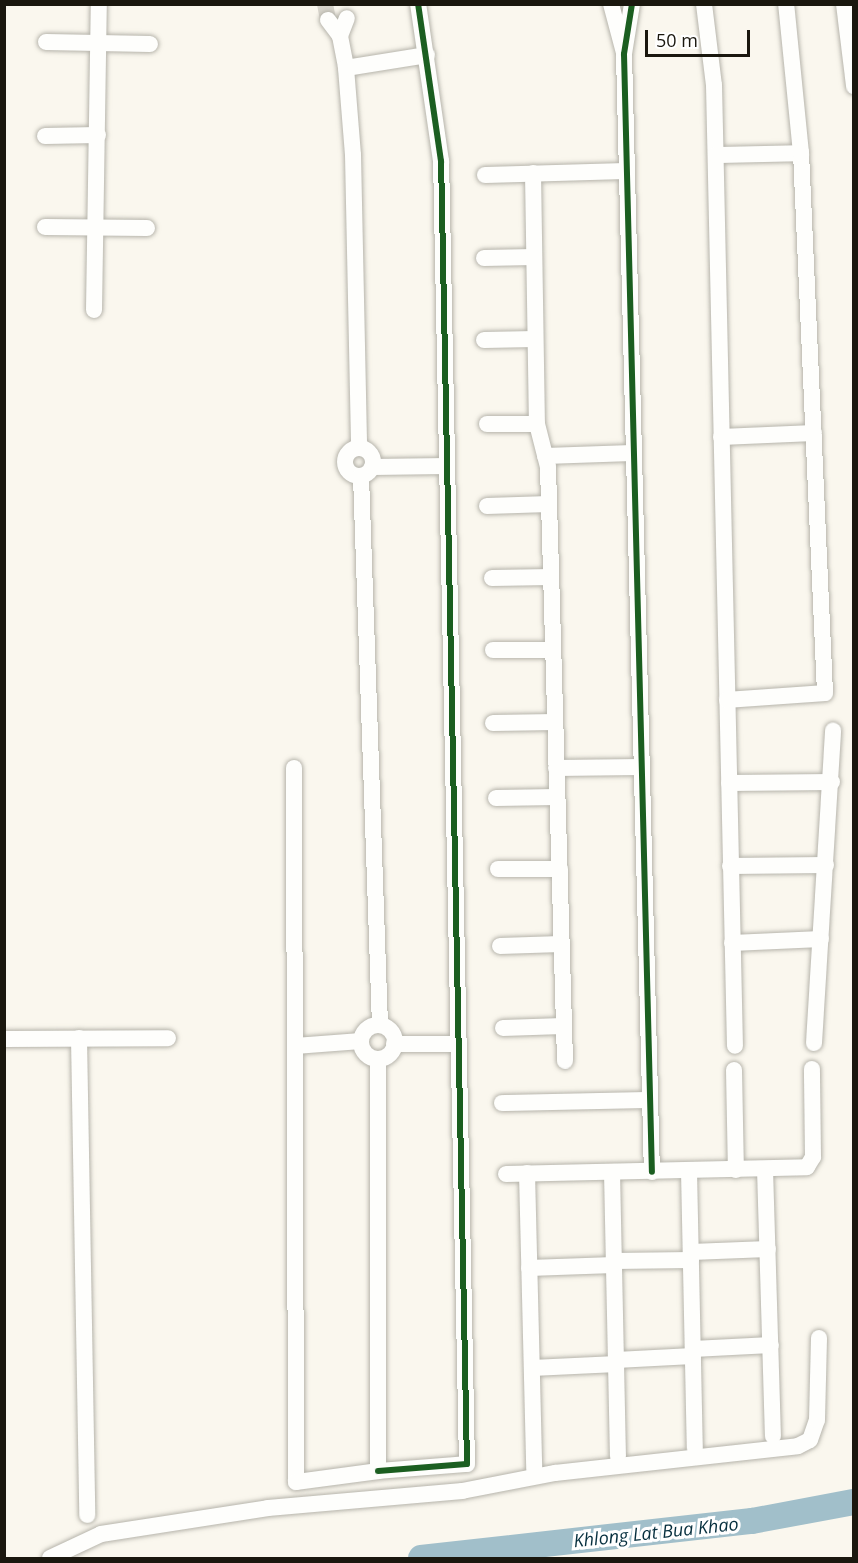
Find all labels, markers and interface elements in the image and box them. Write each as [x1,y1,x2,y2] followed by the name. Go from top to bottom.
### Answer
[648,18,753,56] scale bar
[656,28,698,52] text: 50 m
[572,1513,740,1551] water label: Khlong Lat Bua Khao

